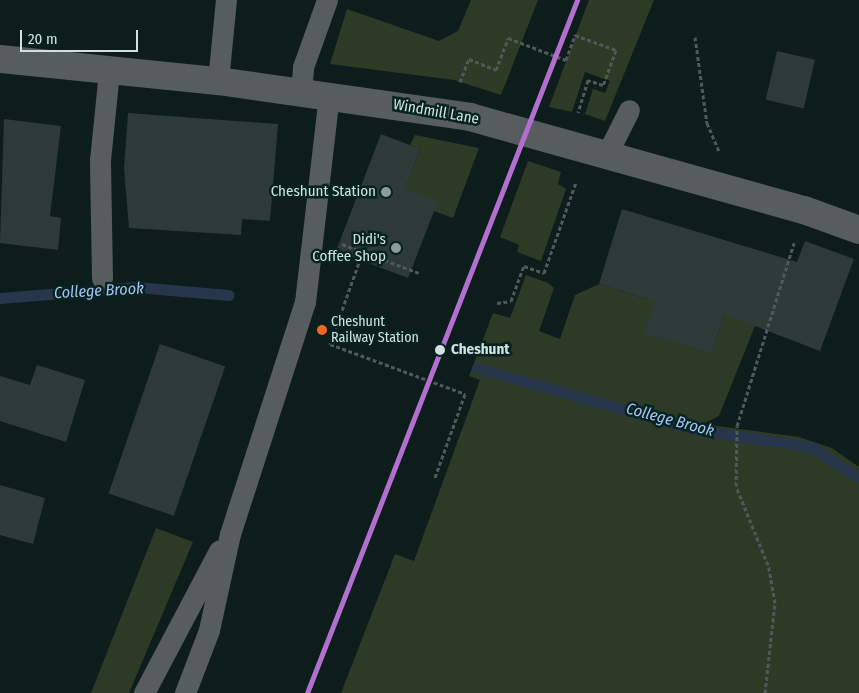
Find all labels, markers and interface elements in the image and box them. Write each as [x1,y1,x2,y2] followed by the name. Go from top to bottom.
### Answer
[22,20,140,52] scale bar
[28,30,58,48] text: 20 m
[392,96,480,128] street label: Windmill Lane
[271,183,376,201] place label: Cheshunt Station
[380,186,392,198] marker: Cheshunt Station
[312,230,386,265] place label: Didi's Coffee Shop
[390,242,402,254] marker: Didi's Coffee Shop
[53,279,145,303] water label: College Brook
[331,314,419,347] place label: Cheshunt Railway Station
[317,325,327,335] marker: Cheshunt Railway Station
[451,341,510,359] place label: Cheshunt
[433,343,447,357] marker: Cheshunt
[624,399,716,441] water label: College Brook

